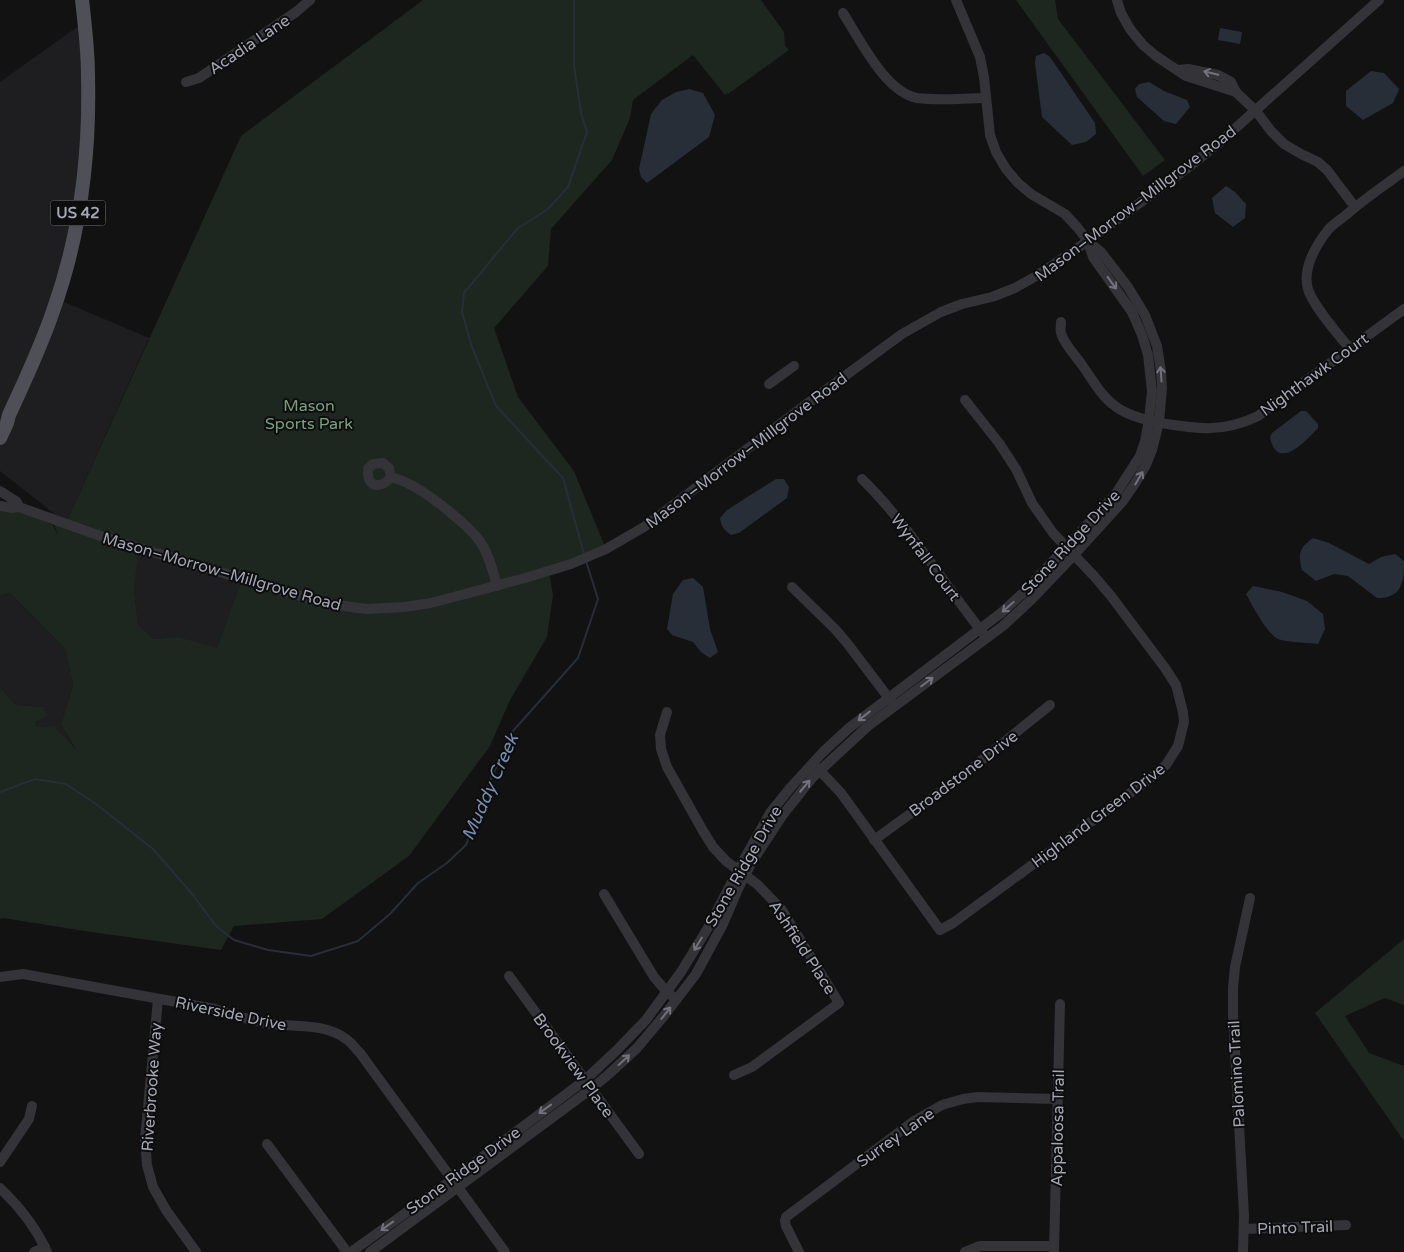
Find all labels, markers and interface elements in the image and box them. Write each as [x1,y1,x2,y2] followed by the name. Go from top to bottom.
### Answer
[205,10,294,79] street label: Acadia Lane
[1203,68,1219,77] one-way arrow
[1031,121,1240,286] street label: Mason–Morrow–Millgrove Road
[50,200,106,226] road number: US 42
[1107,276,1117,290] one-way arrow
[1256,329,1373,421] street label: Nighthawk Court
[1157,366,1166,382] one-way arrow
[642,368,851,533] street label: Mason–Morrow–Millgrove Road
[265,396,353,434] park label: Mason Sports Park
[1134,471,1144,485] one-way arrow
[1017,486,1125,599] street label: Stone Ridge Drive
[886,510,964,605] street label: Wynfall Court
[100,528,343,616] street label: Mason–Morrow–Millgrove Road
[1001,601,1014,613] one-way arrow
[919,677,933,687] one-way arrow
[858,710,871,721] one-way arrow
[905,726,1022,821] street label: Broadstone Drive
[457,729,524,844] water label: Muddy Creek
[1028,759,1169,873] street label: Highland Green Drive
[800,779,811,792] one-way arrow
[701,802,787,931] street label: Stone Ridge Drive
[764,897,840,998] street label: Ashfield Place
[693,936,703,950] one-way arrow
[173,992,288,1036] street label: Riverside Drive
[660,1007,671,1020] one-way arrow
[529,1009,618,1122] street label: Brookview Place
[1224,1020,1250,1128] street label: Palomino Trail
[138,1022,167,1152] street label: Riverbrooke Way
[618,1054,631,1066] one-way arrow
[1047,1069,1069,1187] street label: Appaloosa Trail
[539,1104,553,1114] one-way arrow
[853,1104,938,1172] street label: Surrey Lane
[403,1123,525,1219] street label: Stone Ridge Drive
[1257,1217,1333,1239] street label: Pinto Trail
[380,1221,394,1231] one-way arrow

